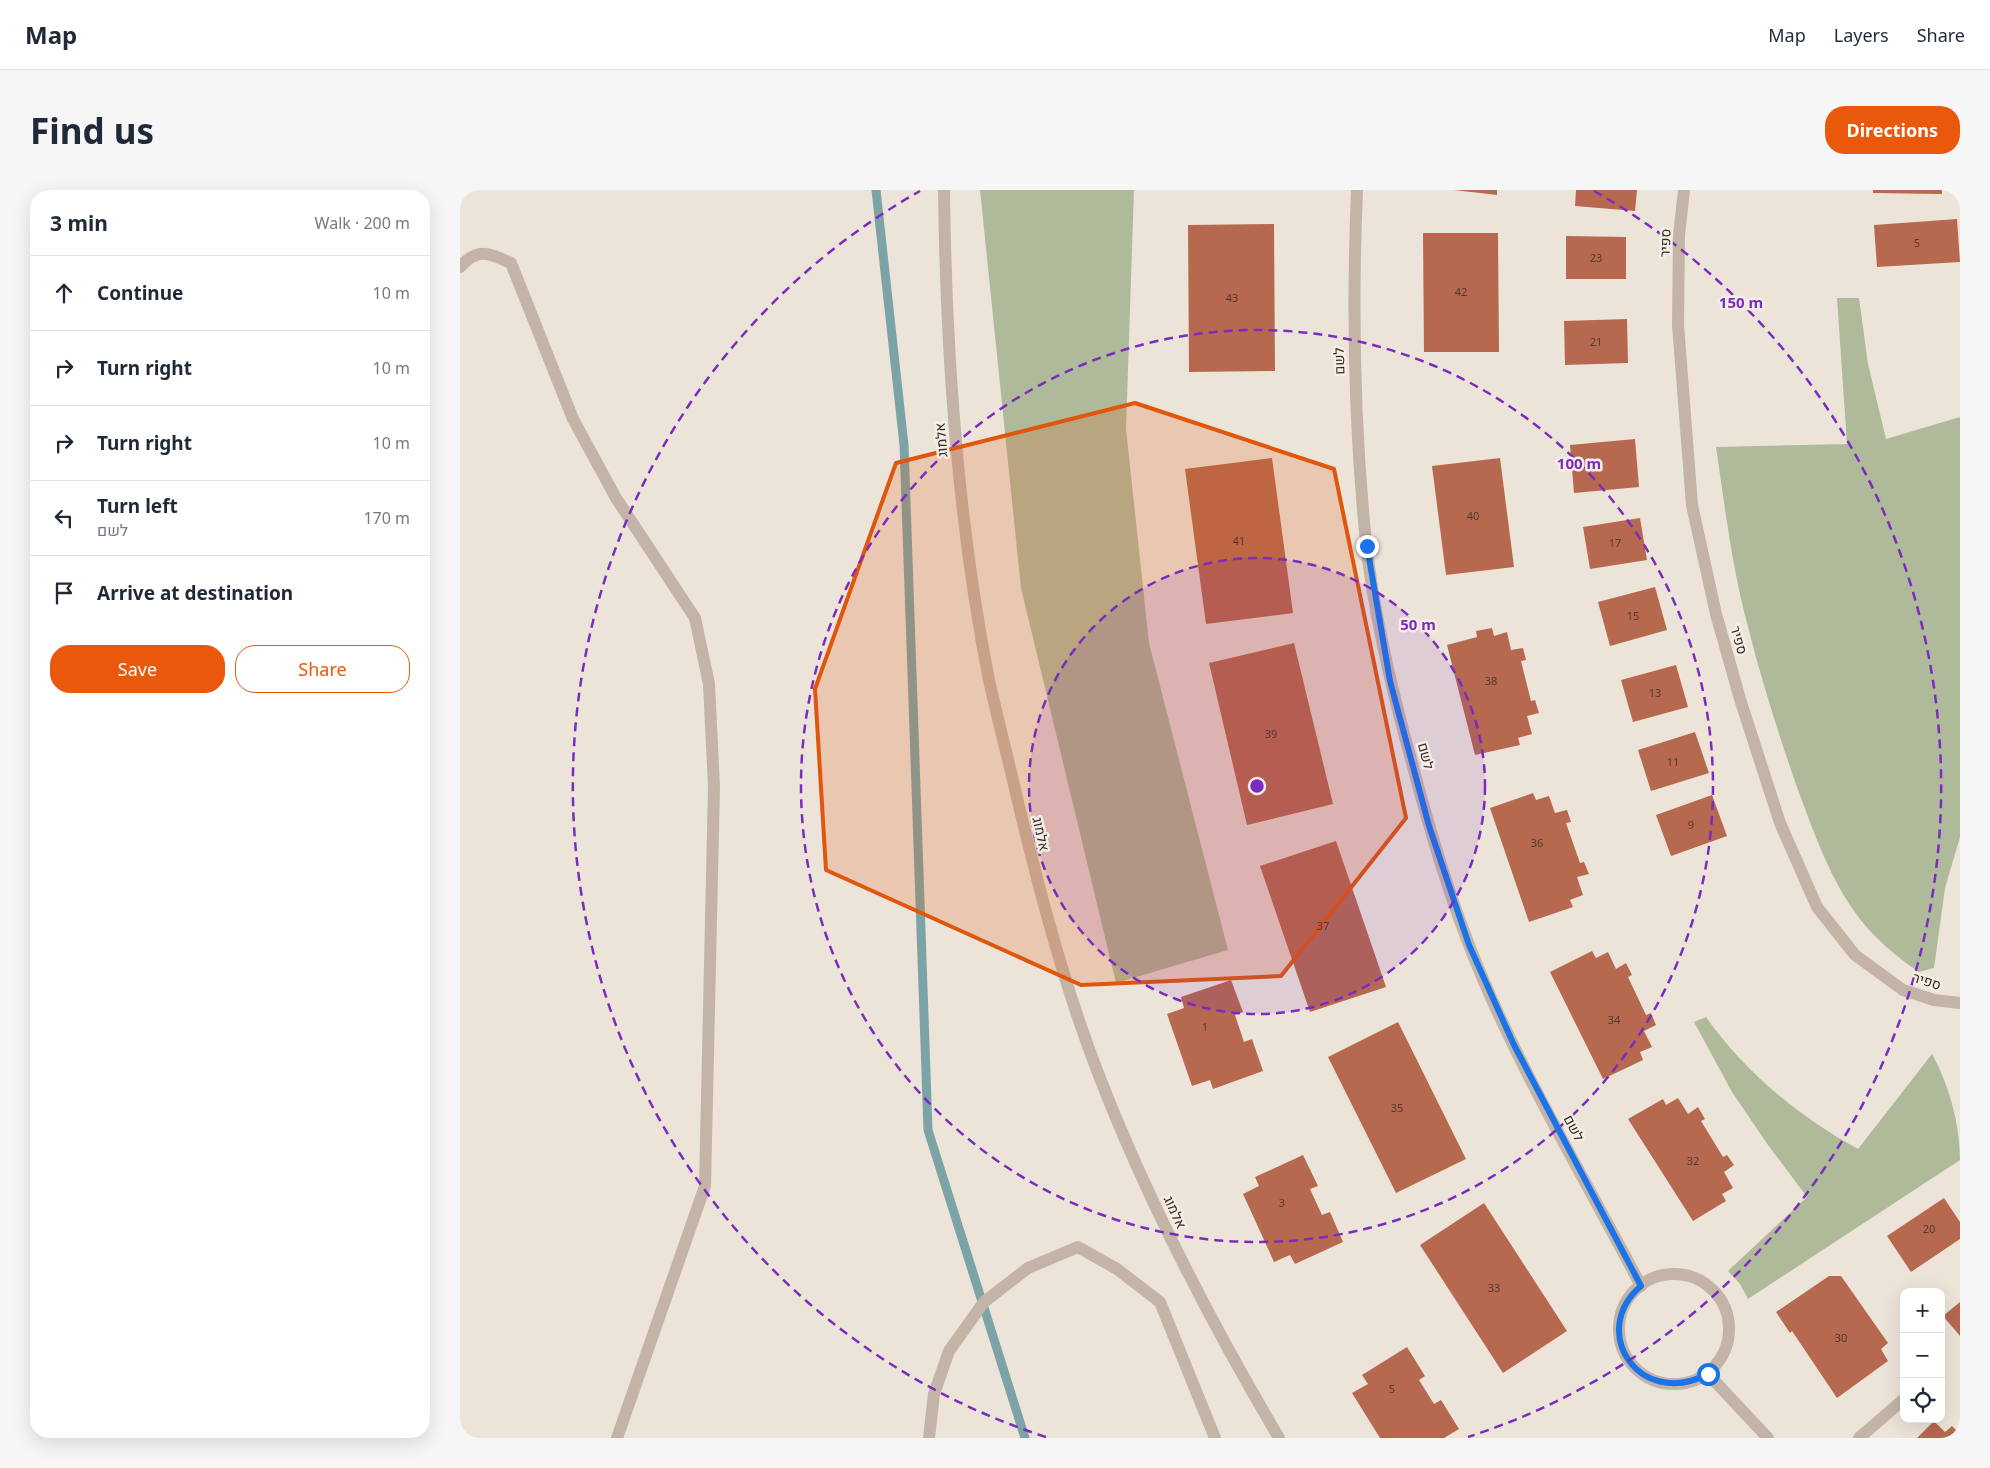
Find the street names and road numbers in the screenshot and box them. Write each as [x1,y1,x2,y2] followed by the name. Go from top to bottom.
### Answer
[1655,228,1674,258] street label: ספיר
[1329,347,1348,375] street label: לשם
[930,422,951,458] street label: אלמוג
[1726,623,1753,656] street label: ספיר
[1414,740,1439,771] street label: לשם
[1028,815,1055,853] street label: אלמוג
[1911,967,1944,994] street label: ספיר
[1560,1111,1589,1144] street label: לשם
[1160,1192,1191,1231] street label: אלמוג

